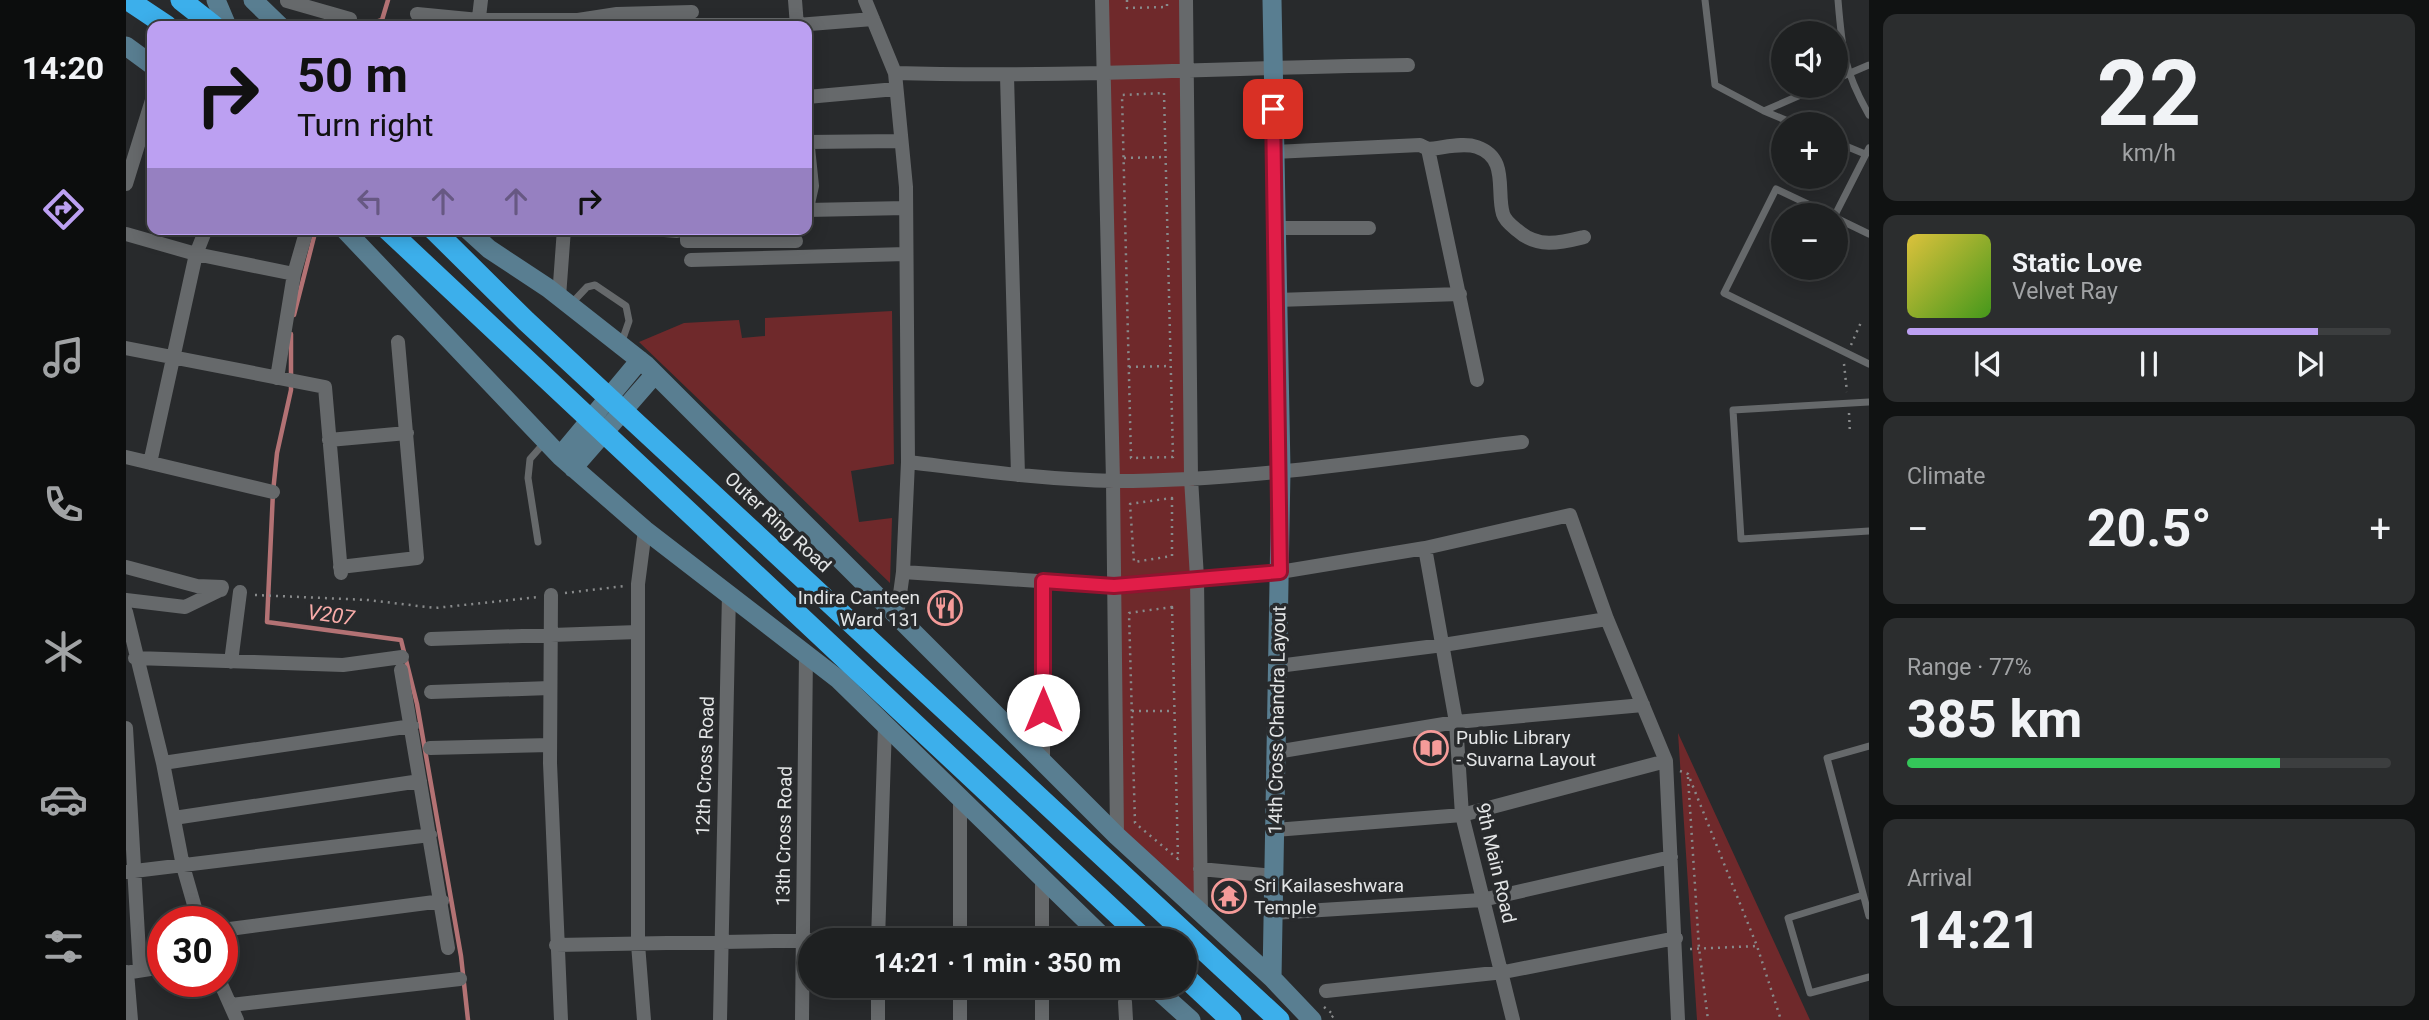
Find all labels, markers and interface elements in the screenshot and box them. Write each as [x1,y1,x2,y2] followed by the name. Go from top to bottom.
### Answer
[1771,21,1848,280] map controls
[1771,21,1848,98] button: sound
[2097,41,2201,147] text: 22
[297,47,408,104] text: 50 m
[22,49,104,87] text: 14:20
[182,49,273,140] icon: right
[1243,79,1303,139] pin
[1254,90,1292,128] icon: arrive
[297,106,433,144] text: Turn right
[1771,112,1848,189] button: +
[2122,140,2176,167] text: km/h
[351,182,389,220] icon: left
[424,182,462,220] icon: ahead
[497,182,535,220] icon: ahead
[570,182,608,220] icon: right
[39,185,88,234] icon: directions
[1771,203,1848,280] button: −
[2012,248,2142,278] text: Static Love
[2012,278,2118,305] text: Velvet Ray
[39,333,88,382] icon: music
[1969,345,2007,383] icon: previous
[2130,345,2168,383] icon: pause
[2291,345,2329,383] icon: next
[1907,463,1986,490] text: Climate
[720,467,836,577] street label: Outer Ring Road
[39,480,88,529] icon: phone
[2087,498,2212,559] text: 20.5°
[1907,507,1929,551] text: −
[2369,507,2391,551] text: +
[798,586,920,631] place label: Indira Canteen Ward 131
[926,589,964,627] restaurant icon: Indira Canteen Ward 131
[306,600,357,630] water label: V207
[1264,605,1290,835] street label: 14th Cross Chandra Layout
[39,627,88,676] icon: climate
[1907,654,2032,681] text: Range · 77%
[1006,673,1080,747] position arrow
[1907,689,2082,750] text: 385 km
[691,696,719,836] street label: 12th Cross Road
[1456,726,1596,771] place label: Public Library - Suvarna Layout
[1412,729,1450,767] library icon: Public Library - Suvarna Layout
[771,766,797,906] street label: 13th Cross Road
[39,775,88,824] icon: car
[1471,801,1521,925] street label: 9th Main Road
[1907,865,1972,892] text: Arrival
[1254,874,1404,919] place label: Sri Kailaseshwara Temple
[1210,877,1248,915] temple icon: Sri Kailaseshwara Temple
[1907,900,2041,961] text: 14:21
[147,906,238,997] speed limit sign: 30
[39,922,88,971] icon: filters
[874,948,1121,978] text: 14:21 · 1 min · 350 m

